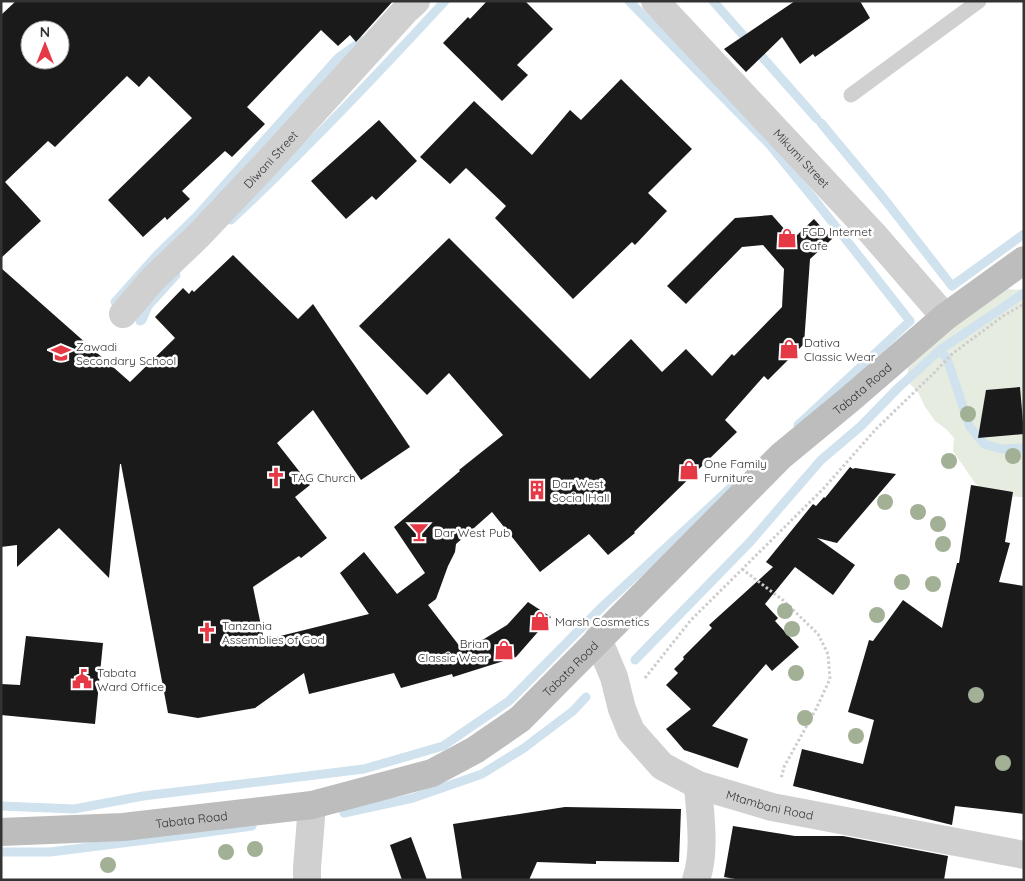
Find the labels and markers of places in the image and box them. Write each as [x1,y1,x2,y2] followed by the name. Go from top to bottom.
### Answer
[802,224,872,253] place label: FGD Internet Cafe
[776,227,798,249] shop icon: FGD Internet Cafe
[804,335,876,364] place label: Dativa Classic Wear
[778,338,800,360] shop icon: Dativa Classic Wear
[76,339,176,368] place label: Zawadi Secondary School
[50,342,72,364] school or university icon: Zawadi Secondary School
[704,456,767,485] place label: One Family Furniture
[678,459,700,481] shop icon: One Family Furniture
[265,466,287,488] church icon: TAG Church
[291,470,356,485] place label: TAG Church
[552,476,610,505] place label: Dar West Socia lHall
[526,479,548,501] building icon: Dar West Socia lHall
[408,521,430,543] bar icon: Dar West Pub
[434,525,510,540] place label: Dar West Pub
[529,610,551,632] shop icon: Marsh Cosmetics
[555,614,650,629] place label: Marsh Cosmetics
[222,618,325,647] place label: Tanzania Assemblies of God
[196,621,218,643] church icon: Tanzania Assemblies of God
[418,636,489,665] place label: Brian Classic Wear
[493,639,515,661] shop icon: Brian Classic Wear
[97,665,164,694] place label: Tabata Ward Office
[71,668,93,690] public building icon: Tabata Ward Office

